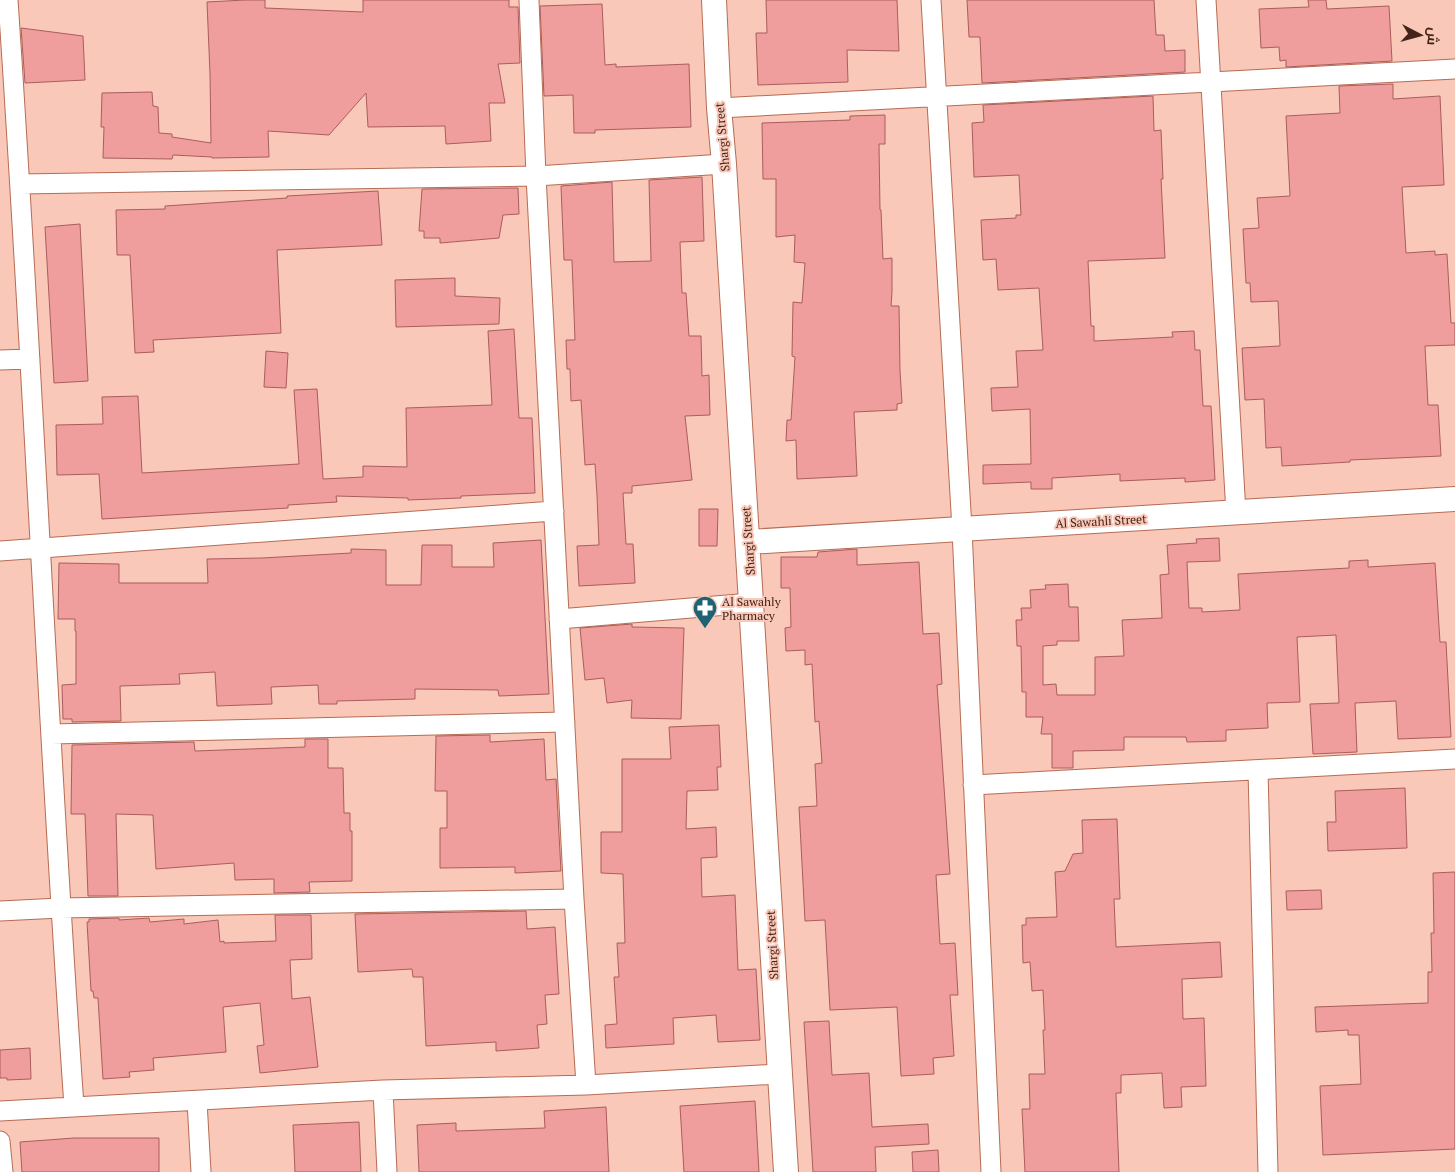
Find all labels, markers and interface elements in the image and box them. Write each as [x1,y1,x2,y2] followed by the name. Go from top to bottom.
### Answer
[1395,10,1445,60] north arrow
[1423,26,1444,46] text: ش
[711,101,732,172] street label: Shargi Street
[738,506,758,576] street label: Shargi Street
[1055,511,1147,531] street label: Al Sawahli Street
[722,594,782,623] place label: Al Sawahly Pharmacy
[692,595,718,629] pharmacy icon: Al Sawahly Pharmacy
[763,910,781,980] street label: Shargi Street

